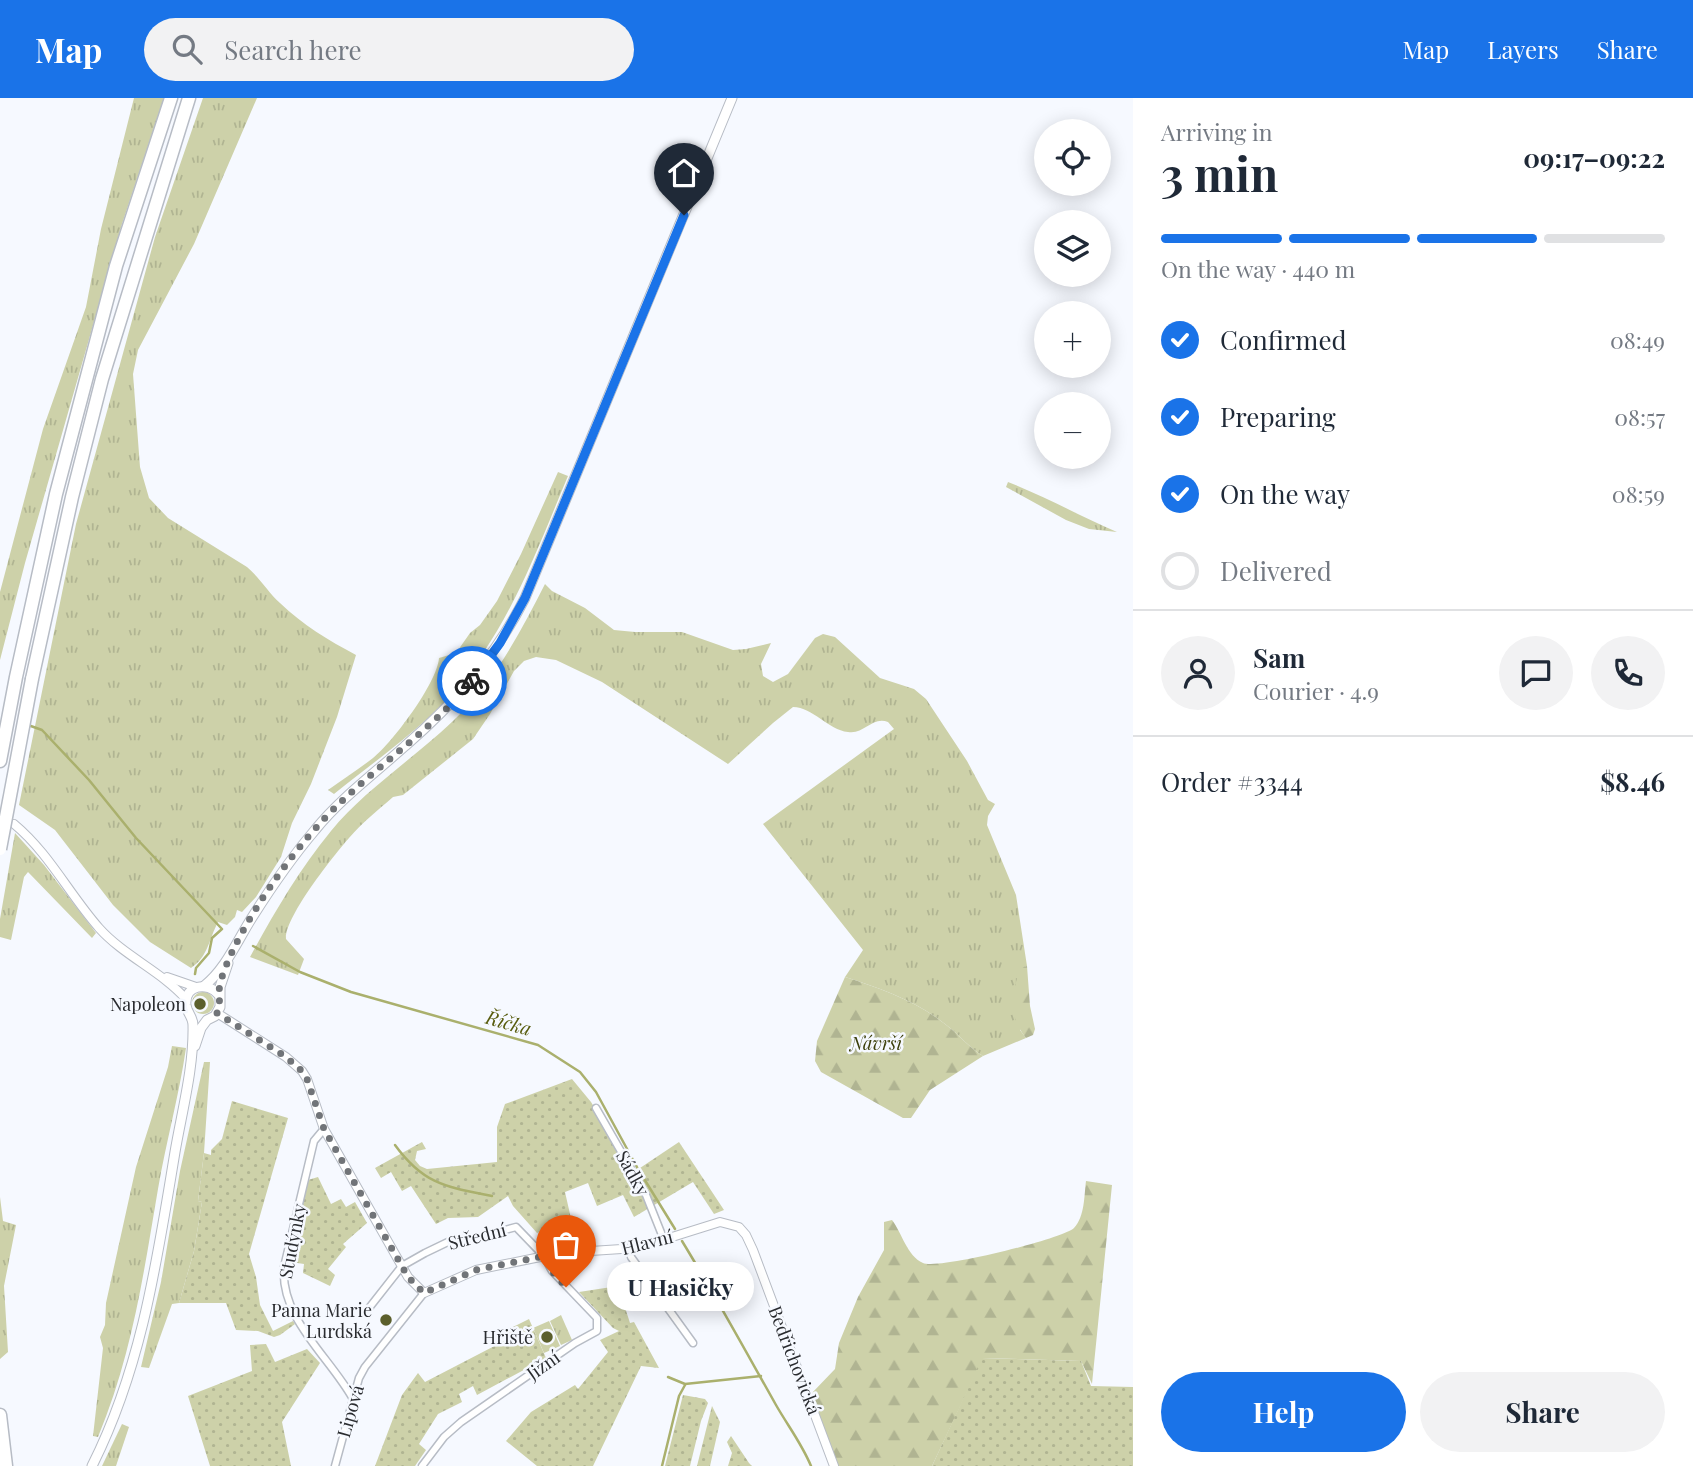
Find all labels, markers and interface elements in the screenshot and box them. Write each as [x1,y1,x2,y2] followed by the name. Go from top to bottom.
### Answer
[144,18,634,81] search box
[35,27,102,71] text: Map
[168,30,206,68] icon: search
[224,32,362,67] text: Search here
[1403,33,1449,65] text: Map
[1487,33,1559,65] text: Layers
[1597,33,1658,65] text: Share
[1161,116,1273,147] text: Arriving in
[1034,119,1111,469] map controls
[1034,119,1111,196] button: locate
[1523,140,1665,175] text: 09:17–09:22
[1161,142,1278,204] text: 3 min
[654,143,714,215] pin
[665,154,703,192] icon: home
[1034,210,1111,287] button: layers
[1161,253,1355,284] text: On the way · 440 m
[1034,301,1111,378] button: +
[1161,321,1199,359] icon: check
[1220,322,1347,357] text: Confirmed
[1610,324,1665,355] text: 08:49
[1034,392,1111,469] button: −
[1161,398,1199,436] icon: check
[1220,399,1336,434] text: Preparing
[1614,401,1665,432] text: 08:57
[1161,475,1199,513] icon: check
[1220,476,1350,511] text: On the way
[1612,478,1665,509] text: 08:59
[1220,553,1332,588] text: Delivered
[1161,636,1235,710] button: person
[1499,636,1573,710] button: chat
[1591,636,1665,710] button: phone
[1253,640,1305,675] text: Sam
[437,646,507,716] courier
[453,662,491,700] icon: bike
[1253,675,1379,706] text: Courier · 4.9
[1161,764,1303,799] text: Order #3344
[1600,764,1665,799] text: $8.46
[110,992,186,1016] place label: Napoleon
[192,996,208,1012] marker: Napoleon
[482,1003,535,1041] water label: Říčka
[848,1031,903,1055] park label: Návrší
[611,1146,655,1200] street label: Sádky
[273,1202,311,1280] street label: Studýnky
[536,1215,596,1287] pin
[445,1217,509,1255] street label: Střední
[619,1224,675,1260] street label: Hlavní
[547,1226,585,1264] icon: bag
[608,1262,755,1312] callout: U Hasičky
[627,1271,734,1302] text: U Hasičky
[271,1298,372,1343] place label: Panna Marie Lurdská
[763,1302,827,1418] street label: Bedřichovická
[378,1312,394,1328] marker: Panna Marie Lurdská
[483,1325,533,1349] place label: Hřiště
[539,1329,555,1345] marker: Hřiště
[521,1345,564,1386] street label: Jižní
[1161,1372,1406,1452] button: Help
[1420,1372,1665,1452] button: Share
[331,1382,369,1440] street label: Lipová

